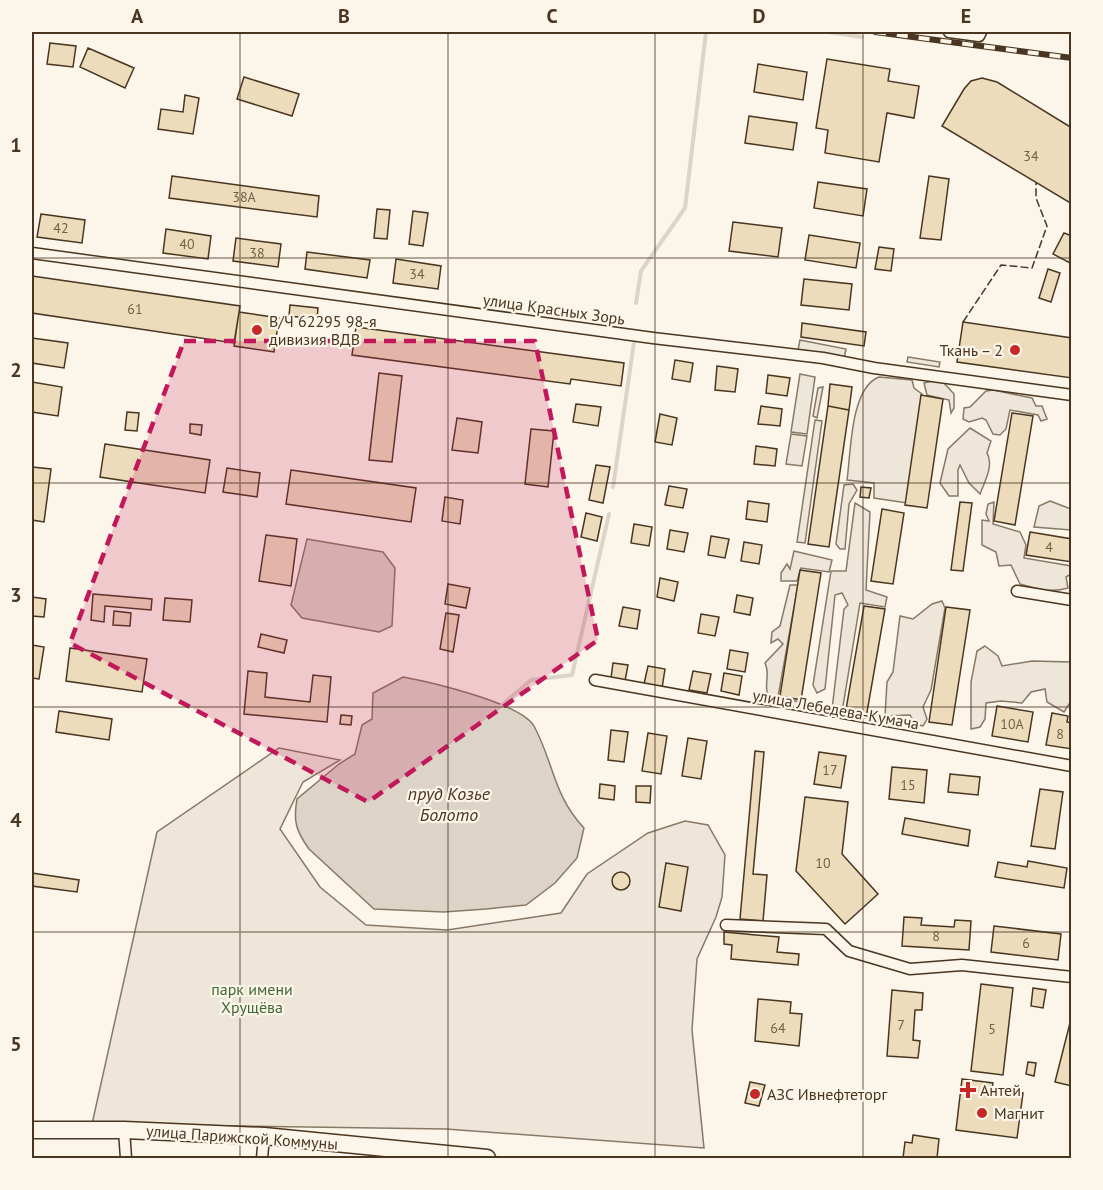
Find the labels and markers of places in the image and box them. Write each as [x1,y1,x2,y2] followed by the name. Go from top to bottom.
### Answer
[269,311,377,349] place label: В/Ч 62295 98-я дивизия ВДВ
[250,323,264,337] marker: В/Ч 62295 98-я дивизия ВДВ
[940,340,1003,360] place label: Ткань – 2
[1008,343,1022,357] marker: Ткань – 2
[980,1080,1021,1100] place label: Антей
[961,1083,975,1097] marker: Антей
[767,1084,887,1104] place label: АЗС Ивнефтеторг
[748,1087,762,1101] marker: АЗС Ивнефтеторг
[994,1103,1045,1123] place label: Магнит
[975,1106,989,1120] marker: Магнит

